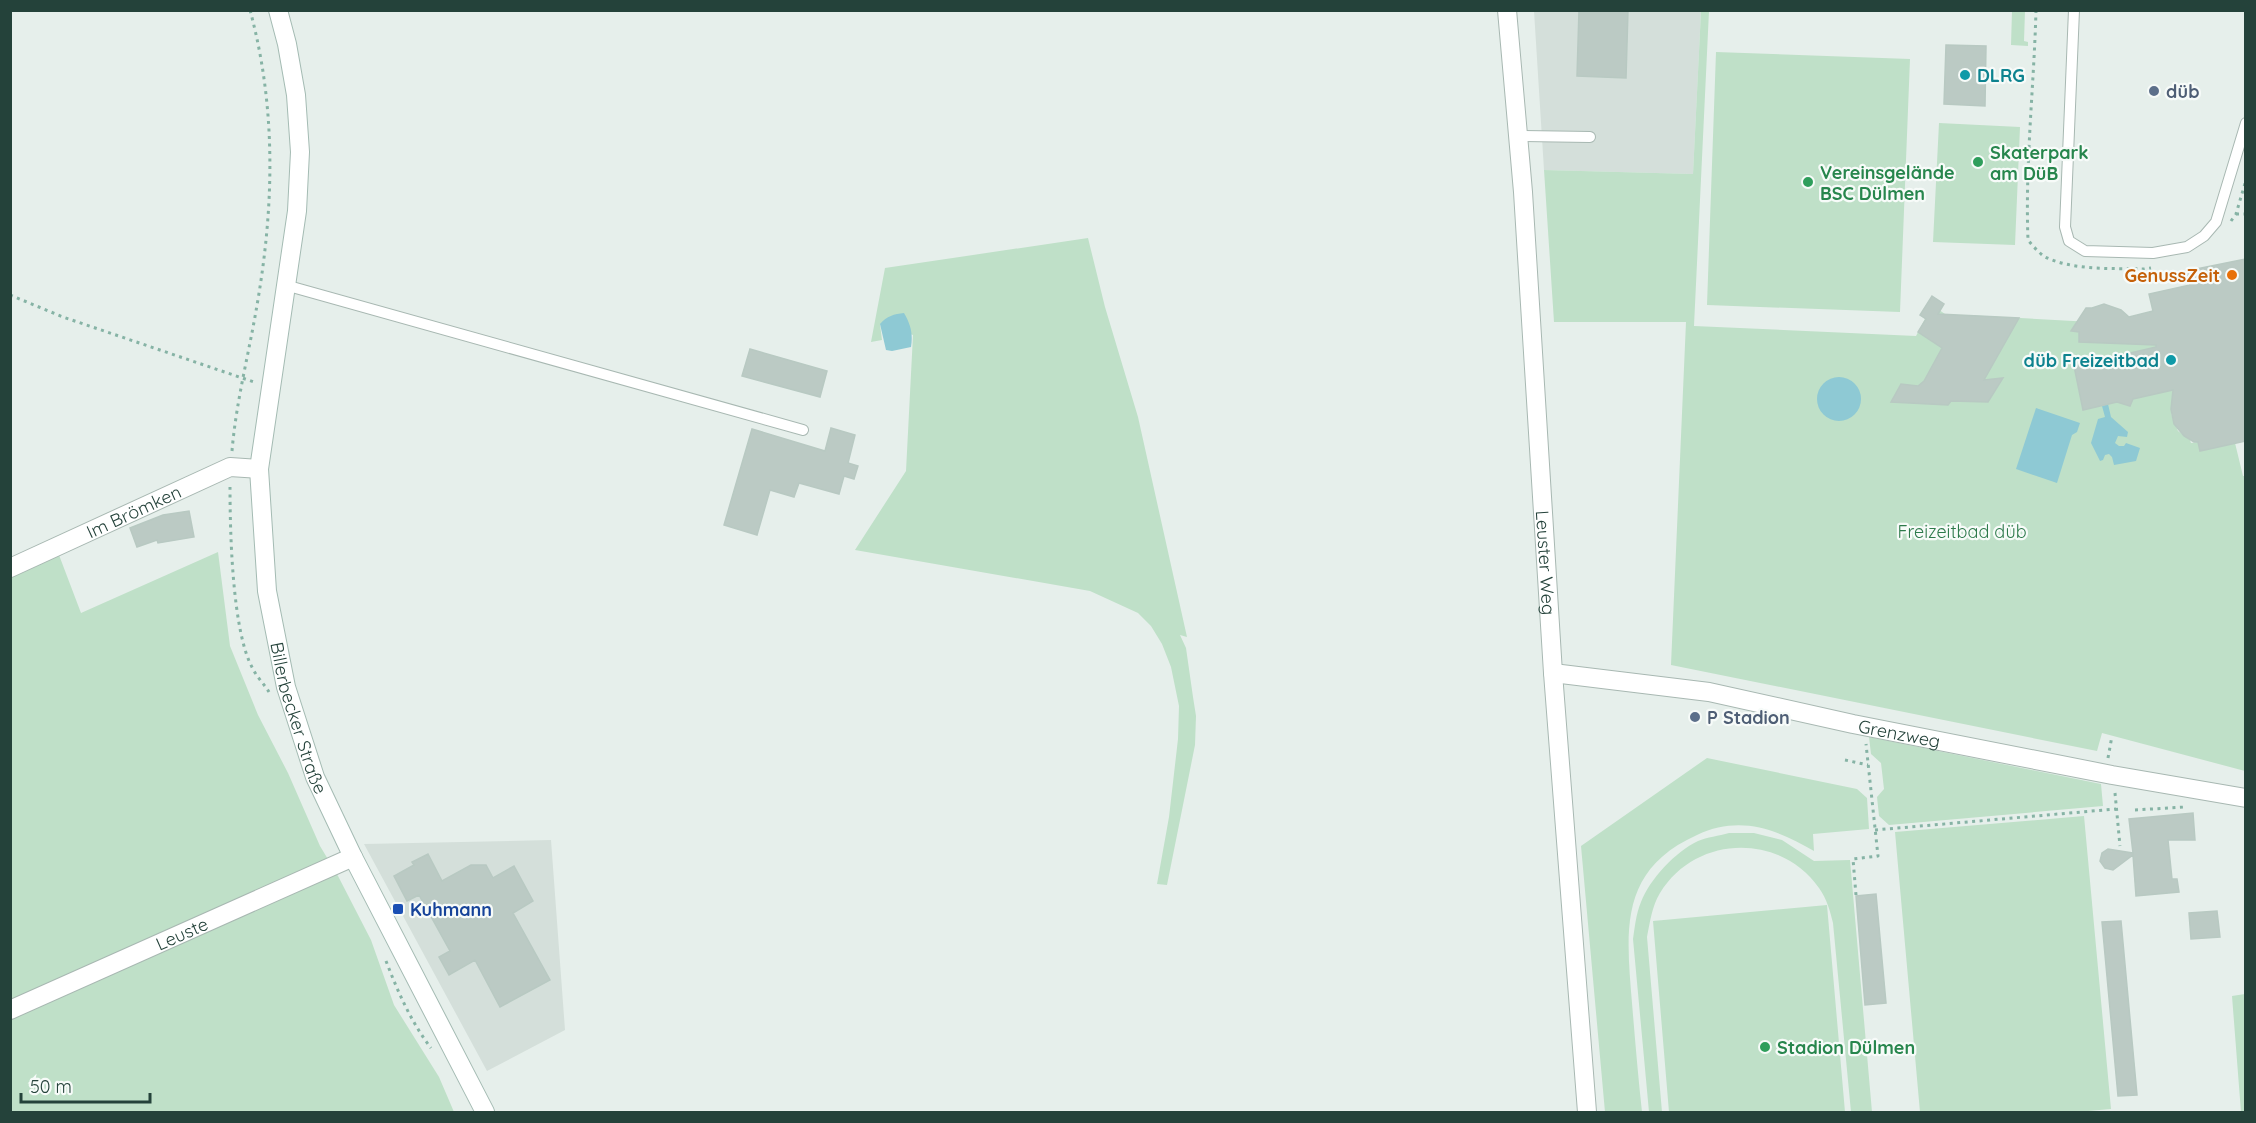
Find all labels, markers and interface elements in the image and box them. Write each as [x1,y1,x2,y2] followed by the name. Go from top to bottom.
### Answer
[1977,64,2025,87] place label: DLRG
[1958,68,1972,82] marker: DLRG
[2166,80,2199,103] place label: düb
[2147,84,2161,98] marker: düb
[1990,141,2089,185] place label: Skaterpark am DüB
[1971,155,1985,169] marker: Skaterpark am DüB
[1820,161,1955,205] place label: Vereinsgelände BSC Dülmen
[1801,175,1815,189] marker: Vereinsgelände BSC Dülmen
[2124,264,2220,287] place label: GenussZeit
[2225,268,2239,282] marker: GenussZeit
[2024,349,2159,372] place label: düb Freizeitbad
[2164,353,2178,367] marker: düb Freizeitbad
[83,480,185,543] street label: Im Brömken
[1531,509,1561,616] street label: Leuster Weg
[1897,520,2027,543] park label: Freizeitbad düb
[266,640,333,797] street label: Billerbecker Straße
[1707,706,1790,729] place label: P Stadion
[1688,710,1702,724] marker: P Stadion
[1856,714,1942,752] street label: Grenzweg
[410,898,492,921] place label: Kuhmann
[391,902,405,916] marker: Kuhmann
[152,912,211,955] street label: Leuste
[1777,1036,1915,1059] place label: Stadion Dülmen
[1758,1040,1772,1054] marker: Stadion Dülmen
[21,1066,150,1104] scale bar
[30,1075,72,1098] text: 50 m

